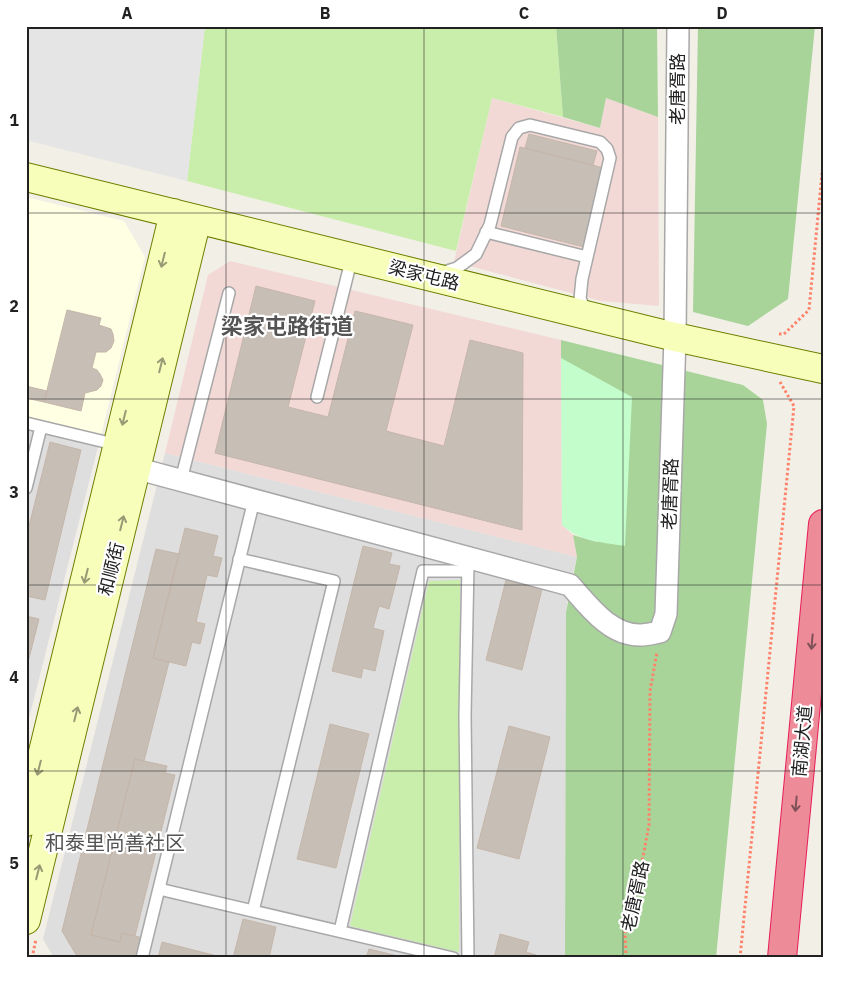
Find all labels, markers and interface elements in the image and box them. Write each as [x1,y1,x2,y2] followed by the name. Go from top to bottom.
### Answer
[122,3,133,23] text: A
[320,3,331,23] text: B
[519,3,529,23] text: C
[716,3,728,23] text: D
[666,53,689,125] street label: 老唐胥路
[9,110,19,130] text: 1
[157,252,167,268] one-way arrow
[386,255,462,295] street label: 梁家屯路
[9,296,19,316] text: 2
[221,311,353,340] district label: 梁家屯路街道
[157,357,166,373] one-way arrow
[119,410,128,426] one-way arrow
[657,458,683,530] street label: 老唐胥路
[9,482,19,502] text: 3
[118,515,127,531] one-way arrow
[93,540,129,598] street label: 和顺街
[81,568,90,584] one-way arrow
[807,634,816,650] one-way arrow
[9,667,19,687] text: 4
[787,704,817,778] street label: 南湖大道
[72,707,81,723] one-way arrow
[34,759,43,775] one-way arrow
[792,796,801,812] one-way arrow
[45,829,185,856] district label: 和泰里尚善社区
[9,853,19,873] text: 5
[616,858,654,934] street label: 老唐胥路
[34,865,43,881] one-way arrow

